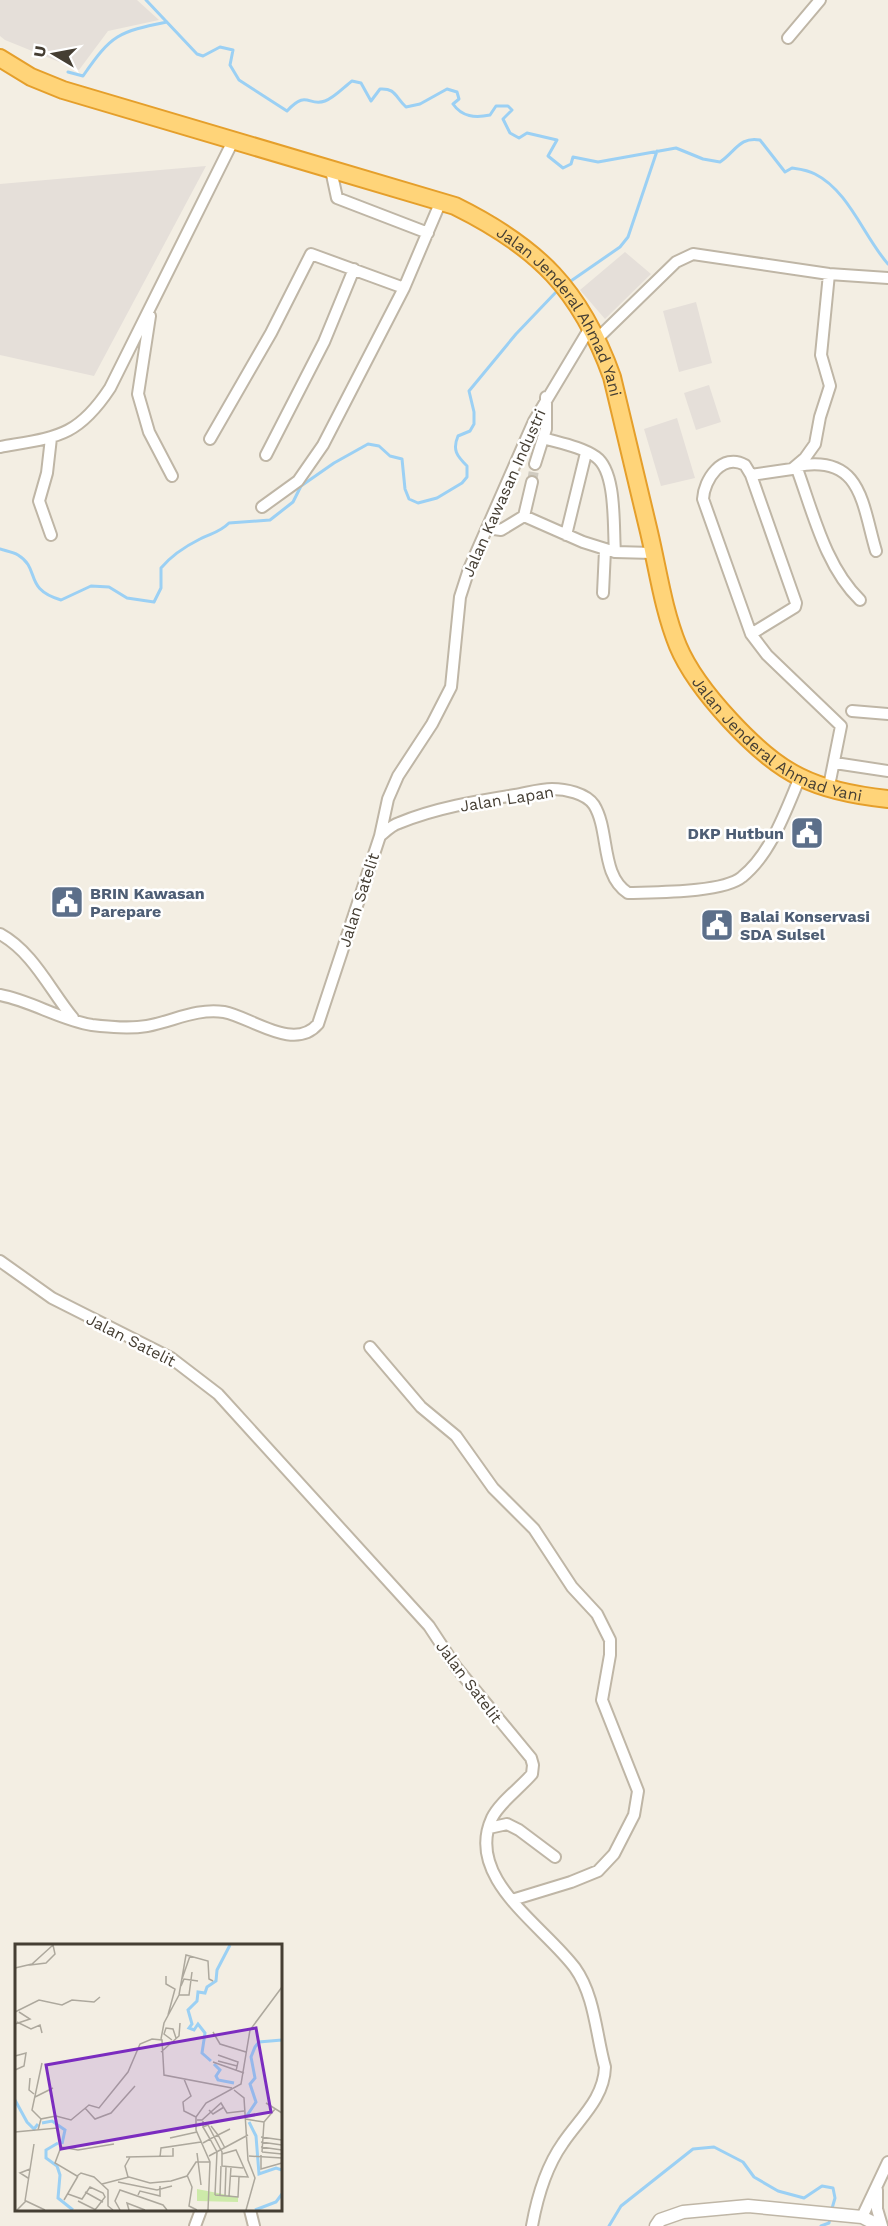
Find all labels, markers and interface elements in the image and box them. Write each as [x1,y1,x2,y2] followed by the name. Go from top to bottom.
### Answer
[24,24,84,84] north arrow
[29,44,50,59] text: U
[493,222,626,398] street label: Jalan Jenderal Ahmad Yani
[458,406,550,580] street label: Jalan Kawasan Industri
[688,673,864,805] street label: Jalan Jenderal Ahmad Yani
[459,782,555,816] street label: Jalan Lapan
[789,815,825,851] public building icon: DKP Hutbun
[688,824,784,843] place label: DKP Hutbun
[335,850,383,949] street label: Jalan Satelit
[49,884,85,920] public building icon: BRIN Kawasan Parepare
[90,884,205,921] place label: BRIN Kawasan Parepare
[699,907,735,943] public building icon: Balai Konservasi SDA Sulsel
[740,907,870,944] place label: Balai Konservasi SDA Sulsel
[83,1309,179,1371] street label: Jalan Satelit
[432,1637,506,1727] street label: Jalan Satelit
[15,1944,282,2211] inset map

